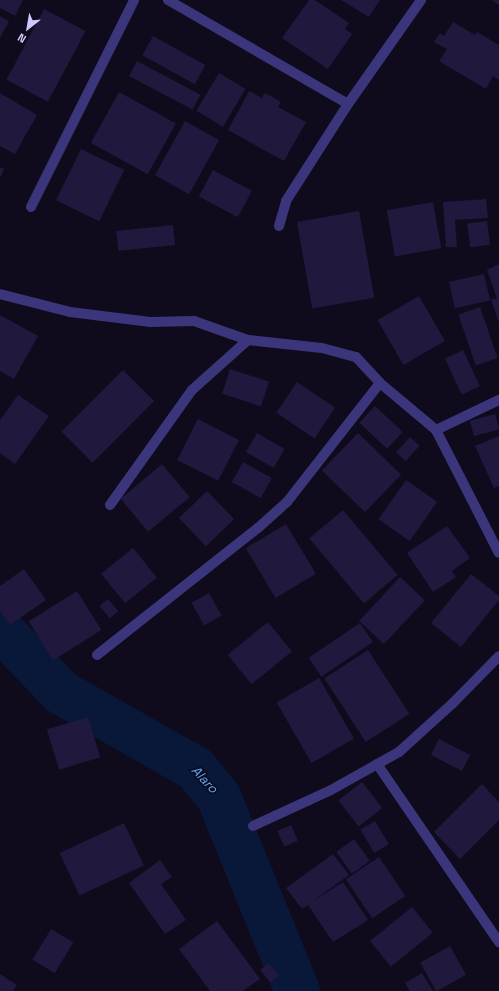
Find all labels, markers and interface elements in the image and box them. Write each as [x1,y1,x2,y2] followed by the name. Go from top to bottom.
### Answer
[8,8,48,48] north arrow
[15,30,29,46] text: N
[188,763,220,797] water label: Alaro

